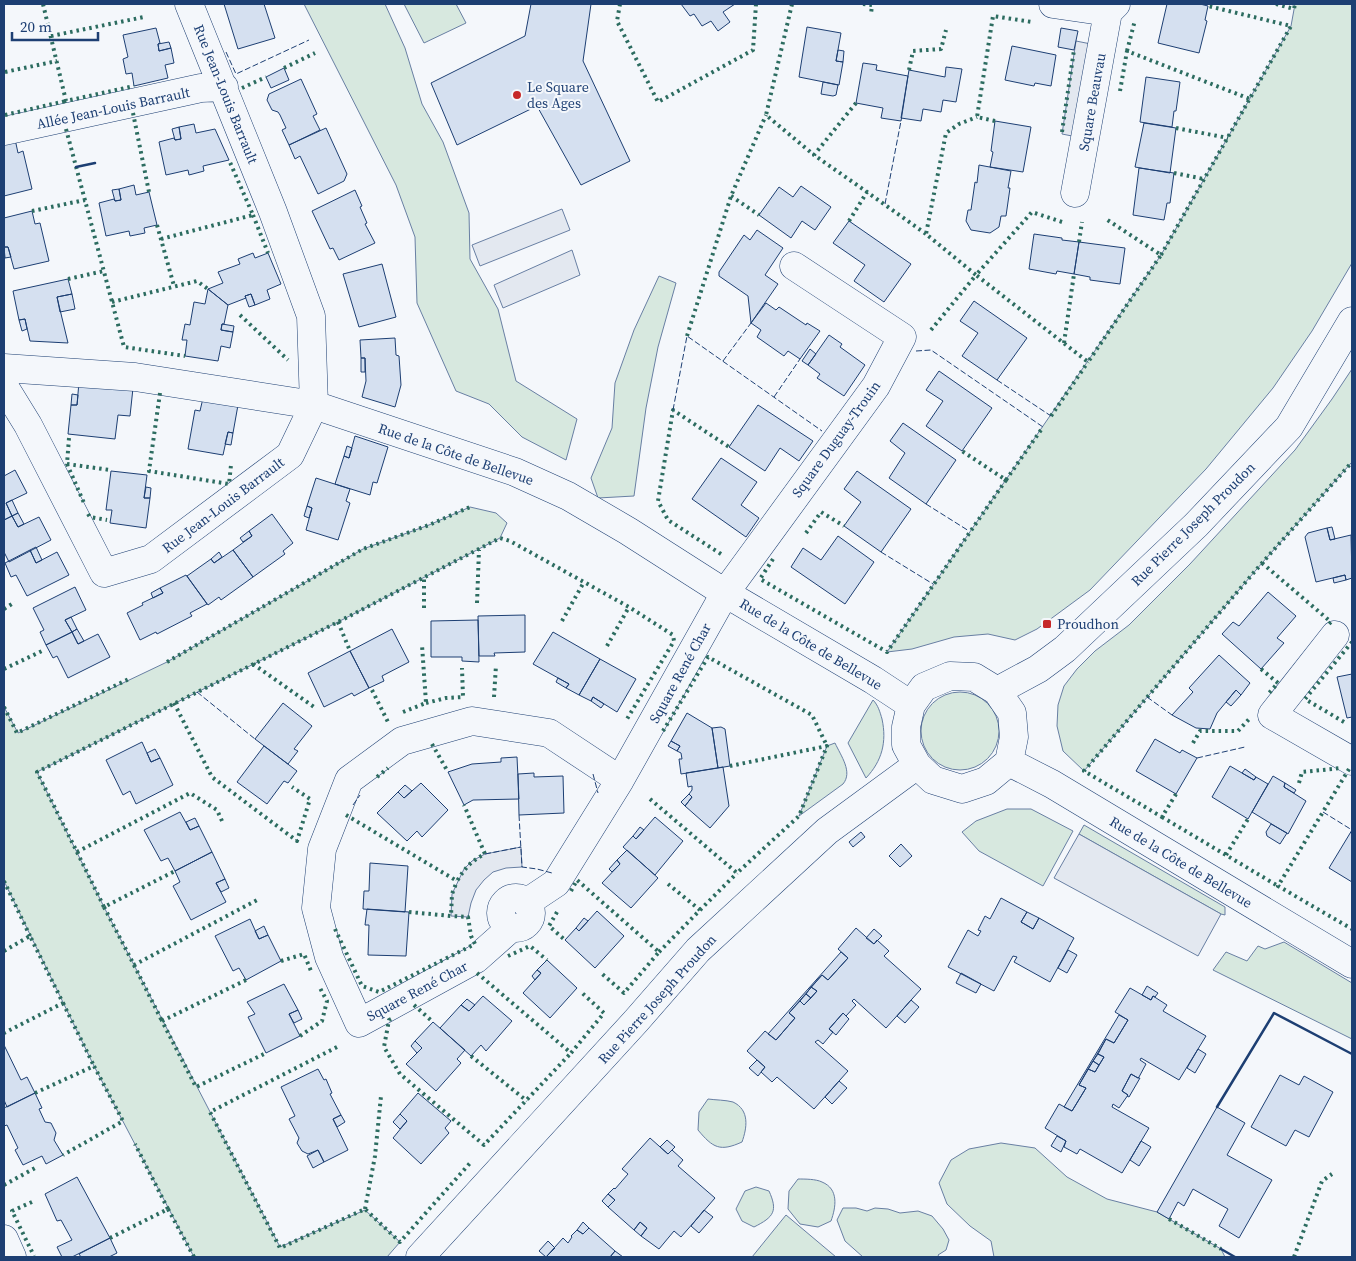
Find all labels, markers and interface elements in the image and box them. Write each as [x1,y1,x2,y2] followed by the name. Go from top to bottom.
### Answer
[12,10,99,42] scale bar
[20,16,52,37] text: 20 m
[189,21,263,167] street label: Rue Jean-Louis Barrault
[1074,51,1110,153] street label: Square Beauvau
[527,77,589,113] place label: Le Square des Ages
[35,82,192,134] street label: Allée Jean-Louis Barrault
[511,89,523,101] marker: Le Square des Ages
[787,376,885,501] street label: Square Duguay-Trouin
[376,418,536,490] street label: Rue de la Côte de Bellevue
[158,452,289,558] street label: Rue Jean-Louis Barrault
[1126,457,1260,591] street label: Rue Pierre Joseph Proudon
[736,593,886,695] street label: Rue de la Côte de Bellevue
[1057,614,1119,634] place label: Proudhon
[1041,618,1053,630] marker: Proudhon
[644,619,716,727] street label: Square René Char
[1106,811,1256,913] street label: Rue de la Côte de Bellevue
[593,929,721,1068] street label: Rue Pierre Joseph Proudon
[363,956,471,1026] street label: Square René Char

